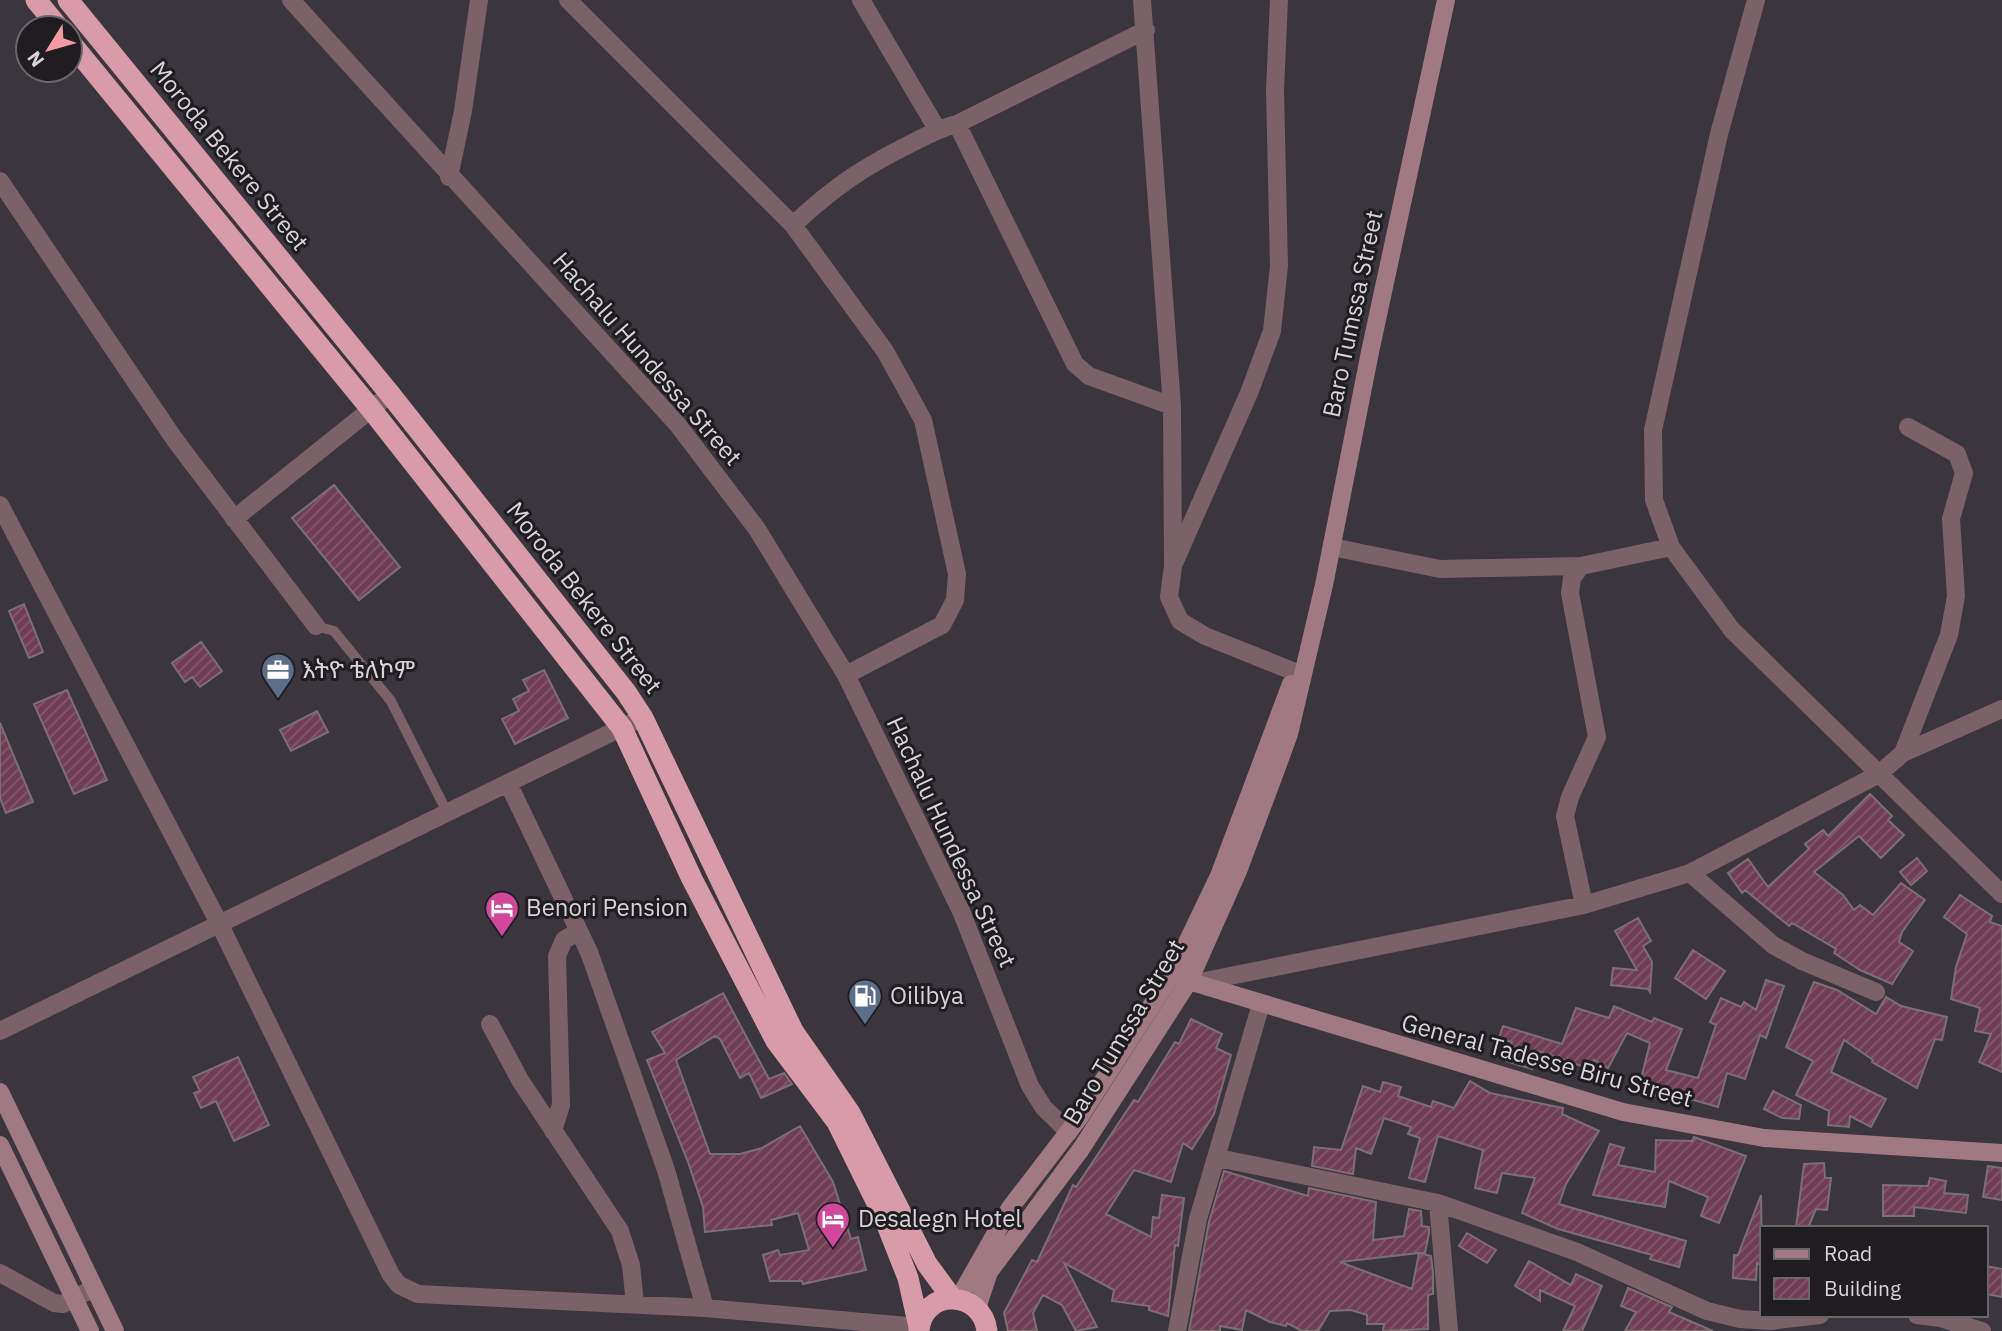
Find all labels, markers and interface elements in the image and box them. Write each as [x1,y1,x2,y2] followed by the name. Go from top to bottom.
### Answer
[14,14,84,84] north arrow
[22,47,49,72] text: N
[143,54,316,257] street label: Moroda Bekere Street
[1314,207,1390,420] street label: Baro Tumssa Street
[546,245,749,472] street label: Hachalu Hundessa Street
[500,495,670,700] street label: Moroda Bekere Street
[259,651,297,700] office icon: እትዮ ቴለኮም
[302,653,415,685] place label: እትዮ ቴለኮም
[880,711,1024,972] street label: Hachalu Hundessa Street
[483,889,521,938] hotel icon: Benori Pension
[526,891,688,923] place label: Benori Pension
[1055,933,1191,1130] street label: Baro Tumssa Street
[846,977,884,1026] fuel station icon: Oilibya
[890,979,964,1011] place label: Oilibya
[1398,1006,1696,1114] street label: General Tadesse Biru Street
[814,1200,852,1249] hotel icon: Desalegn Hotel
[858,1202,1022,1234] place label: Desalegn Hotel
[1760,1226,1988,1317] legend
[1824,1239,1872,1267] text: Road
[1824,1274,1901,1302] text: Building

